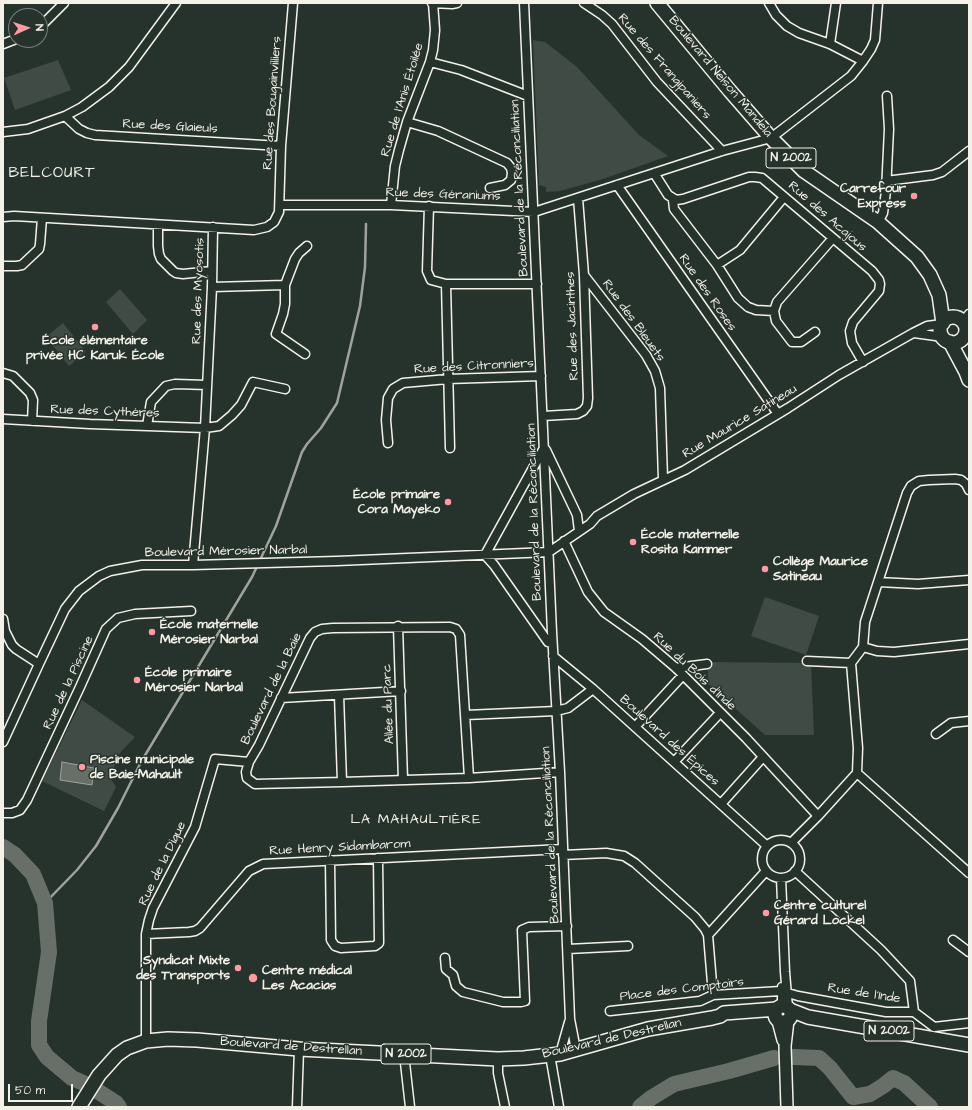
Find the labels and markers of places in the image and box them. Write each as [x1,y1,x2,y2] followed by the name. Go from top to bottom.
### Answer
[840,181,906,212] place label: Carrefour Express
[909,191,919,201] marker: Carrefour Express
[90,322,100,332] marker: École élémentaire privée HC Karuk École
[26,333,164,364] place label: École élémentaire privée HC Karuk École
[353,487,440,518] place label: École primaire Cora Mayeko
[443,497,453,507] marker: École primaire Cora Mayeko
[641,527,739,558] place label: École maternelle Rosita Kammer
[628,537,638,547] marker: École maternelle Rosita Kammer
[773,554,868,585] place label: Collège Maurice Satineau
[760,564,770,574] marker: Collège Maurice Satineau
[160,617,258,648] place label: École maternelle Mérosier Narbal
[147,627,157,637] marker: École maternelle Mérosier Narbal
[145,665,243,696] place label: École primaire Mérosier Narbal
[132,675,142,685] marker: École primaire Mérosier Narbal
[90,752,194,783] place label: Piscine municipale de Baie-Mahault
[77,762,87,772] marker: Piscine municipale de Baie-Mahault
[774,898,866,929] place label: Centre culturel Gérard Lockel
[761,908,771,918] marker: Centre culturel Gérard Lockel
[136,953,230,984] place label: Syndicat Mixte des Transports
[233,963,243,973] marker: Syndicat Mixte des Transports
[262,963,352,994] place label: Centre médical Les Acacias
[247,972,259,984] marker: Centre médical Les Acacias

